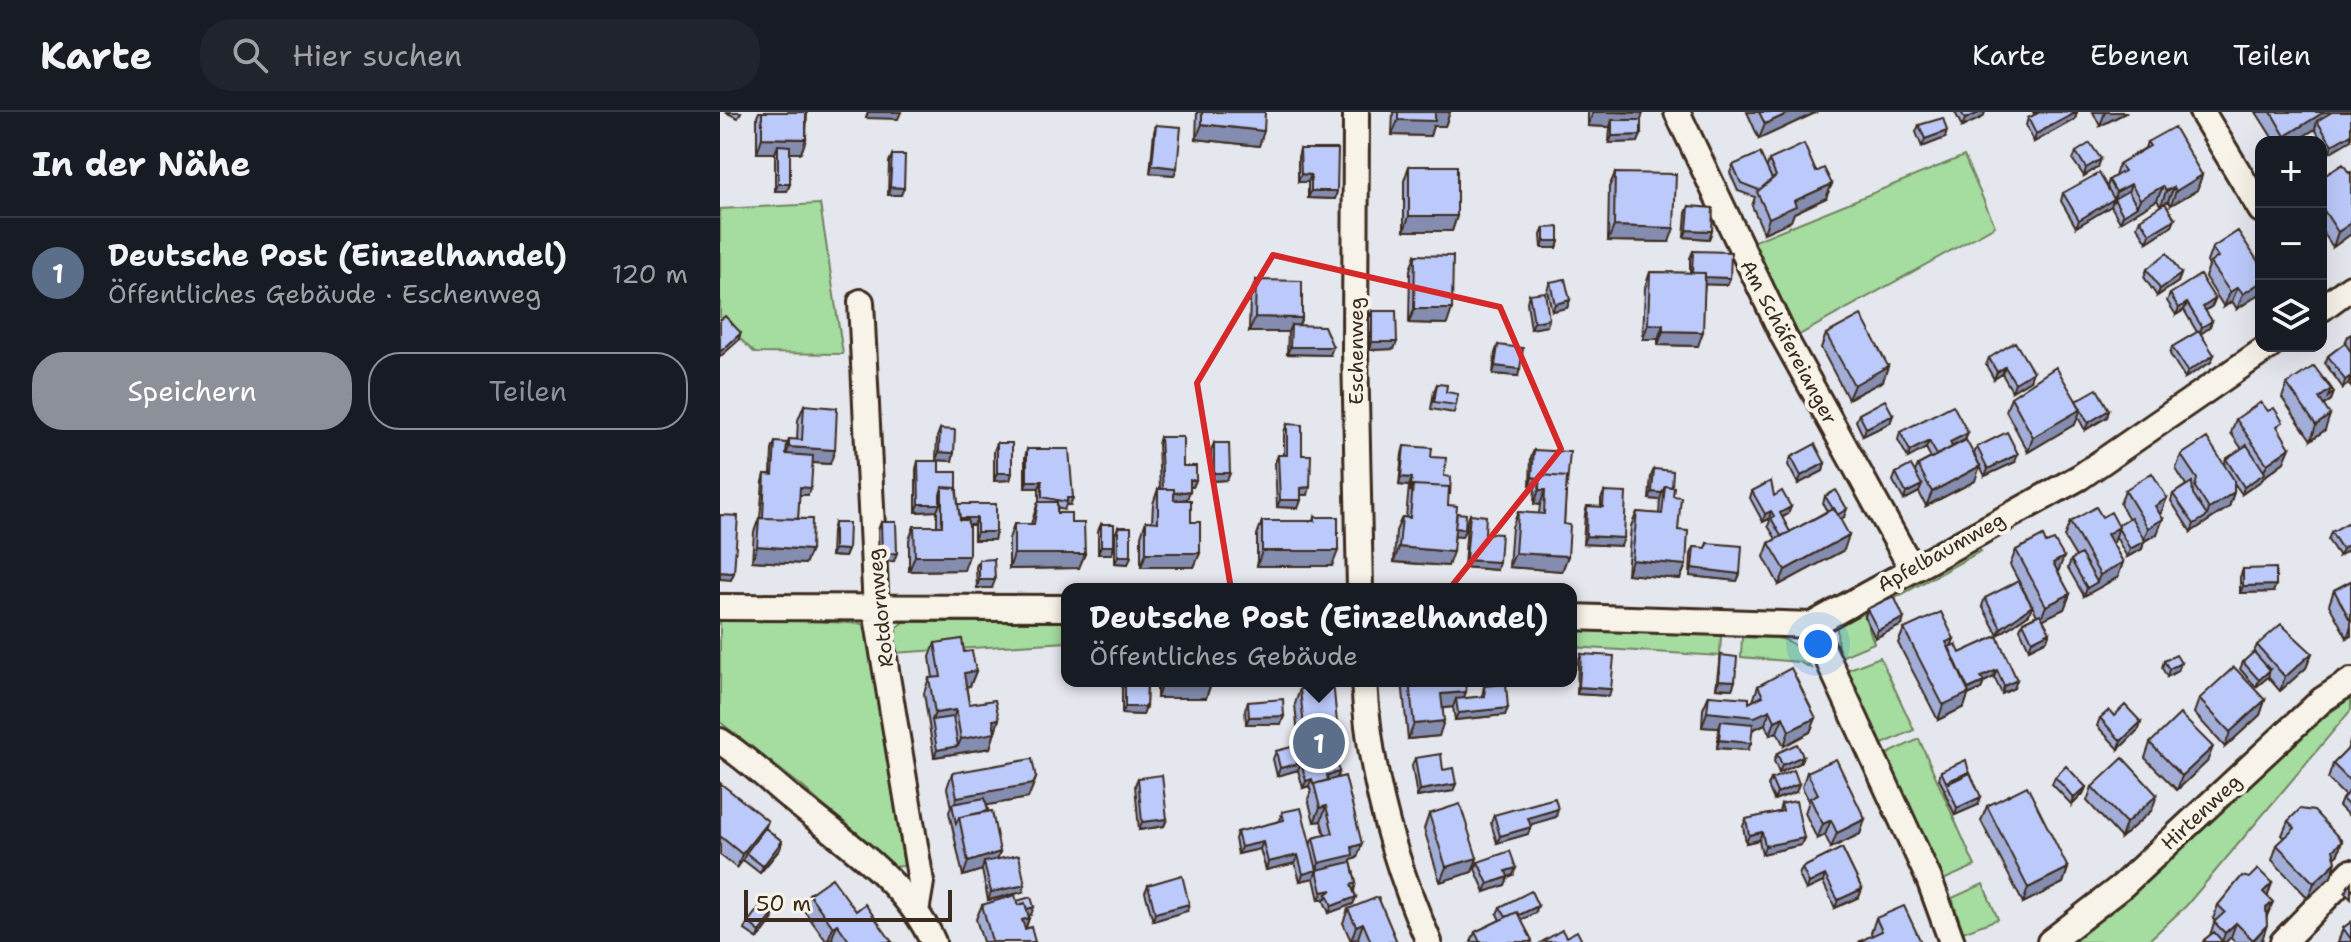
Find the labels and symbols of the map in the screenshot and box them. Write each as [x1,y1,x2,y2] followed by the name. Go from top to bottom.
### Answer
[1735,255,1843,429] street label: Am Schäfereianger
[1343,297,1369,405] street label: Eschenweg
[1872,506,2010,598] street label: Apfelbaumweg
[861,547,899,669] street label: Rotdornweg
[1798,624,1838,664] your location
[1293,713,1345,773] pin: 1
[2155,768,2247,856] street label: Hirtenweg
[744,886,952,922] scale bar

